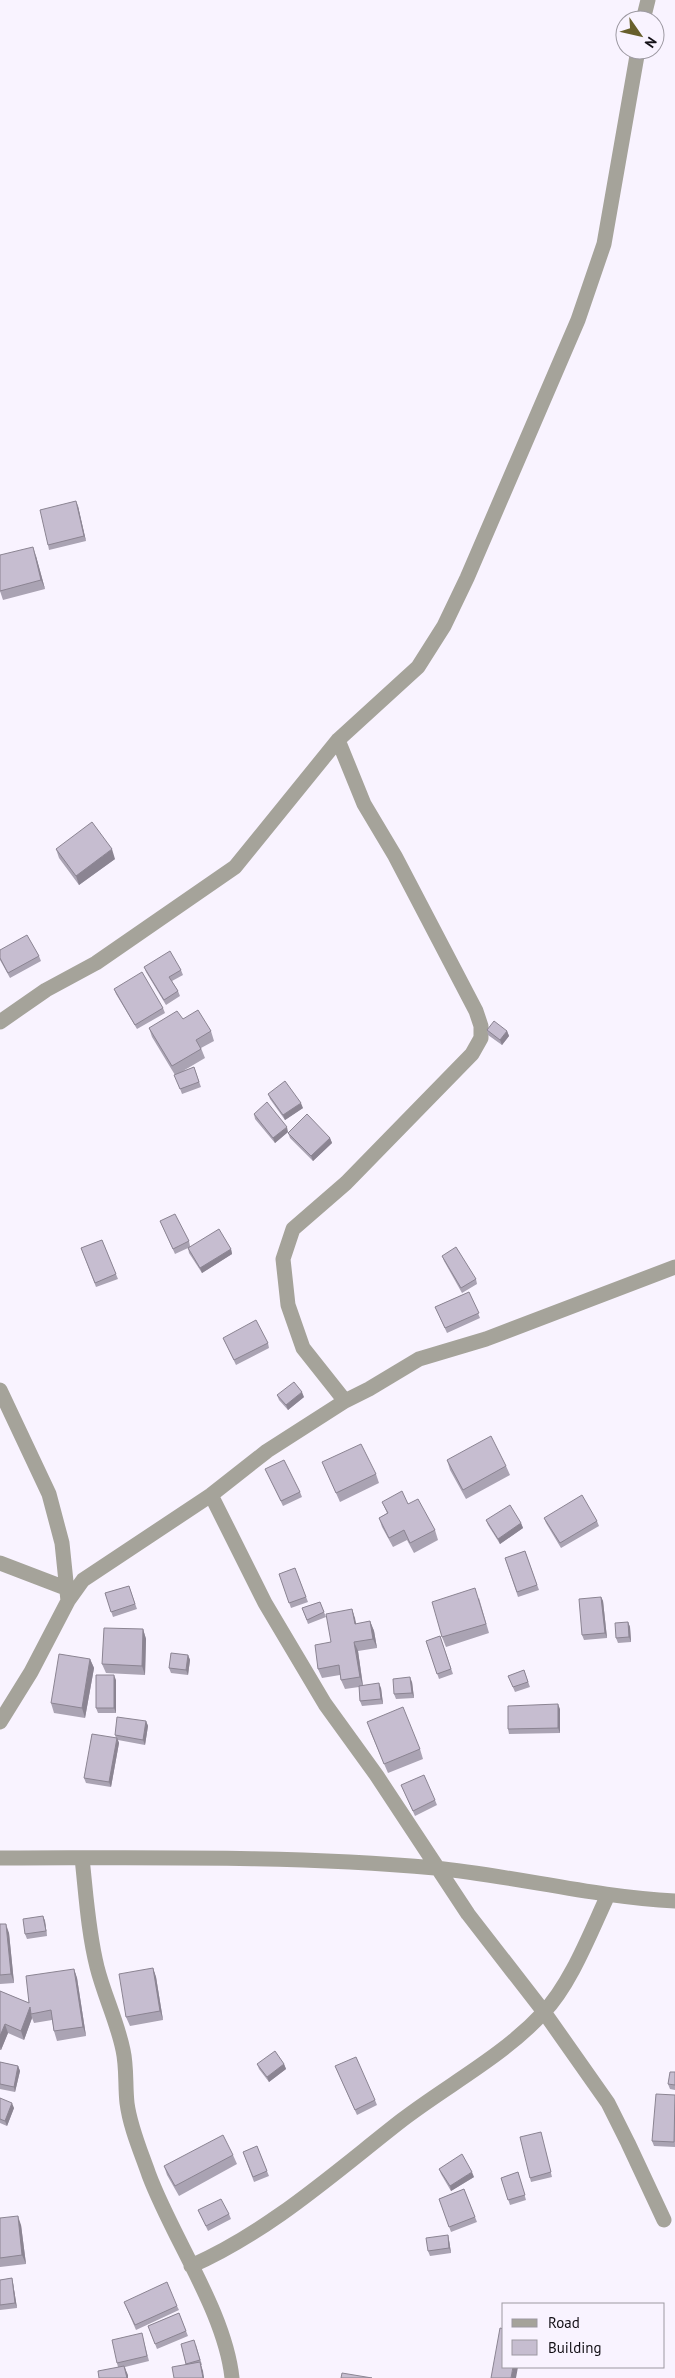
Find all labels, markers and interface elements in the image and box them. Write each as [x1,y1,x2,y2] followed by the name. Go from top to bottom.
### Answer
[615,10,665,60] north arrow
[641,33,661,51] text: N
[502,2303,665,2368] legend
[548,2313,580,2332] text: Road
[548,2338,602,2357] text: Building

